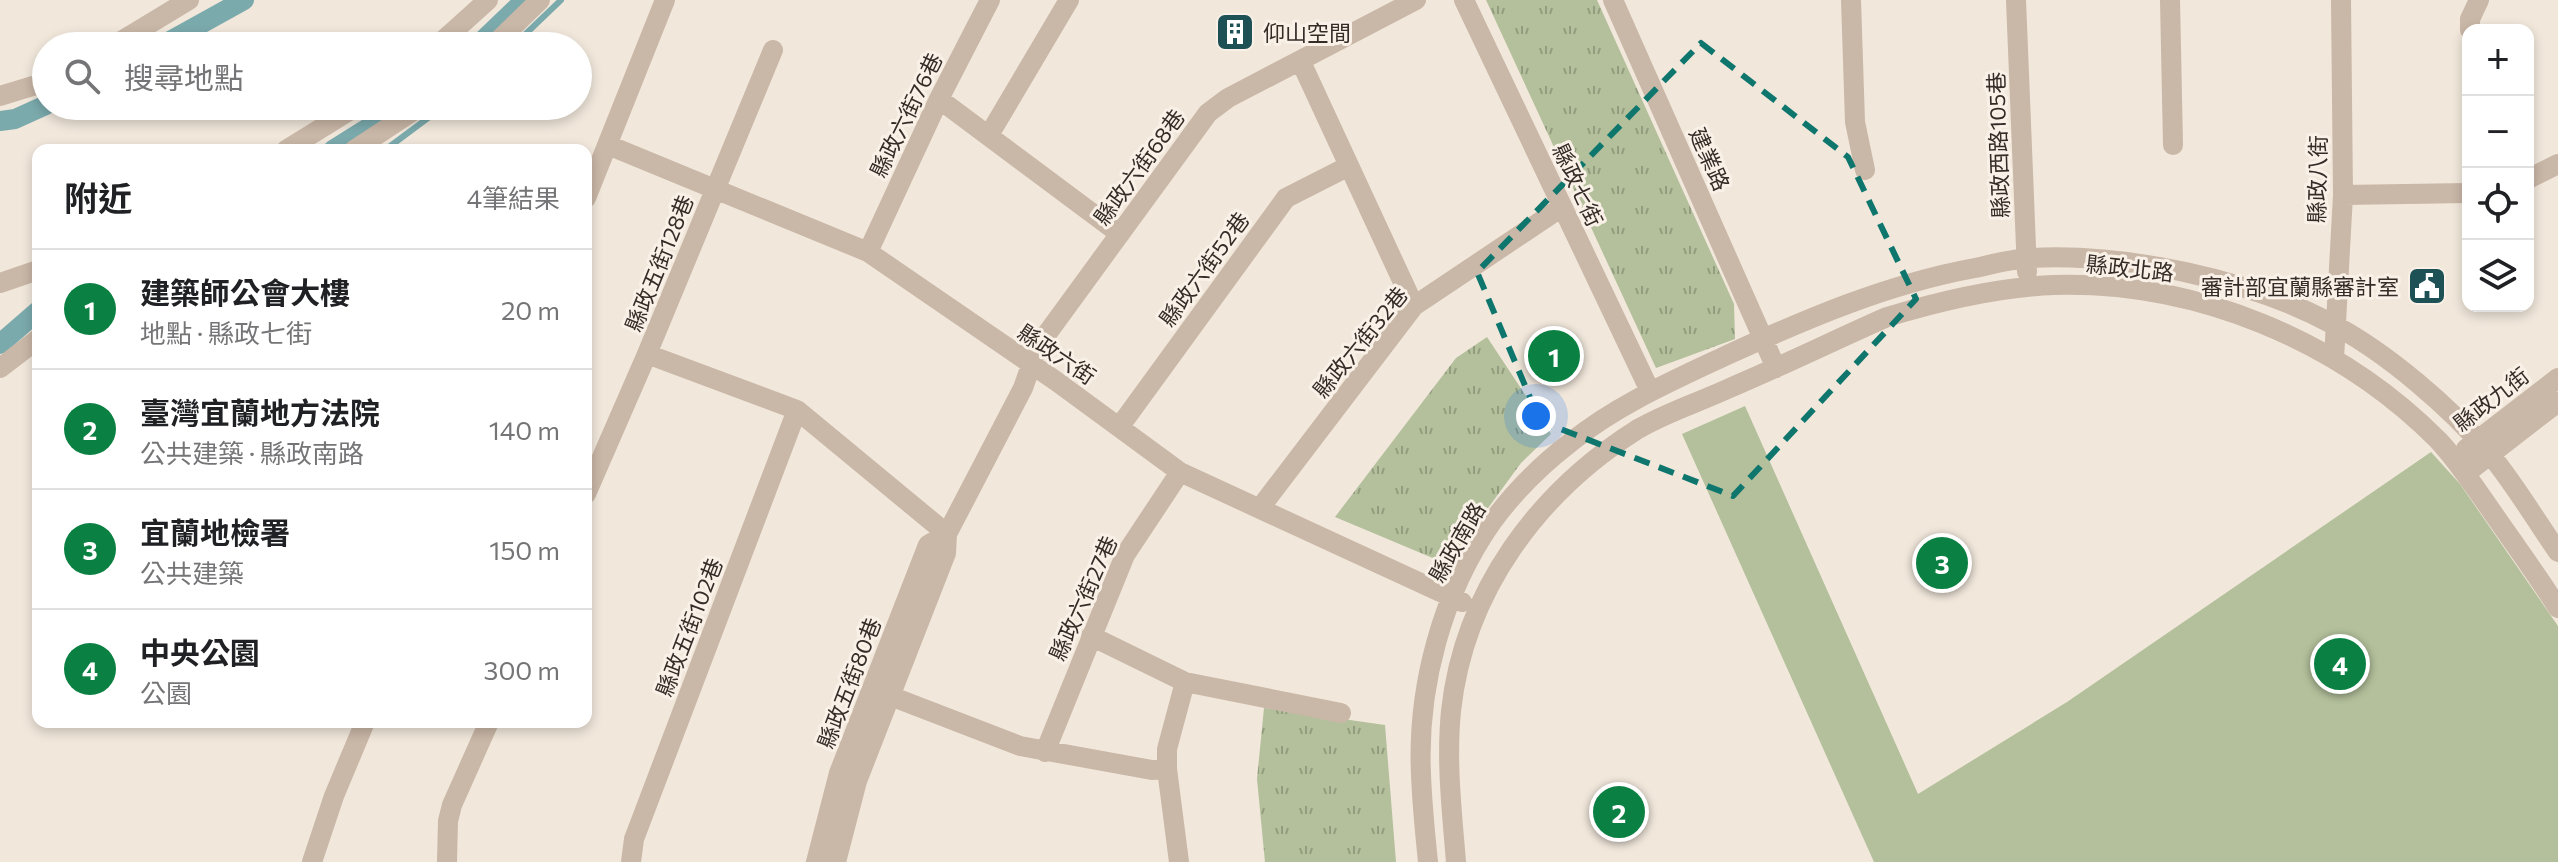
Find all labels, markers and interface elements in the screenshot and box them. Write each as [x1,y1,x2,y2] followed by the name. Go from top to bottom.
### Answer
[1214,11,1256,53] building icon: 仰山空間
[1263,19,1351,46] place label: 仰山空間
[2462,24,2534,312] map controls
[2462,24,2534,96] button: +
[32,32,592,120] search box
[864,48,948,182] street label: 縣政六街76巷
[60,54,104,98] icon: search
[124,58,244,95] text: 搜尋地點
[1982,71,2014,219] street label: 縣政西路105巷
[2462,96,2534,168] button: −
[1088,104,1190,230] street label: 縣政六街68巷
[1684,123,1736,195] street label: 建業路
[2303,135,2331,223] street label: 縣政八街
[1547,139,1609,231] street label: 縣政七街
[2462,168,2534,240] button: locate
[64,176,132,218] text: 附近
[466,182,560,213] text: 4筆結果
[619,191,699,335] street label: 縣政五街128巷
[1153,207,1255,331] street label: 縣政六街52巷
[2462,240,2534,312] button: layers
[2085,250,2175,286] street label: 縣政北路
[2406,265,2448,307] public building icon: 審計部宜蘭縣審計室
[140,273,350,310] text: 建築師公會大樓
[2201,273,2399,300] place label: 審計部宜蘭縣審計室
[1307,281,1413,403] street label: 縣政六街32巷
[84,294,96,325] text: 1
[501,294,560,325] text: 20 m
[140,317,312,348] text: 地點 · 縣政七街
[1013,318,1101,390] street label: 縣政六街
[1528,326,1580,386] pin: 1
[2448,361,2534,437] street label: 縣政九街
[140,393,380,430] text: 臺灣宜蘭地方法院
[1516,396,1556,436] your location
[83,414,97,445] text: 2
[489,414,560,445] text: 140 m
[140,437,364,468] text: 公共建築 · 縣政南路
[1423,497,1491,587] street label: 縣政南路
[140,513,290,550] text: 宜蘭地檢署
[1043,531,1123,665] street label: 縣政六街27巷
[1916,533,1968,593] pin: 3
[82,534,98,565] text: 3
[489,534,560,565] text: 150 m
[650,554,728,700] street label: 縣政五街102巷
[140,557,244,588] text: 公共建築
[812,614,886,752] street label: 縣政五街80巷
[140,633,260,670] text: 中央公園
[2314,634,2366,694] pin: 4
[82,654,98,685] text: 4
[484,654,560,685] text: 300 m
[140,677,192,708] text: 公園
[1593,782,1645,842] pin: 2

